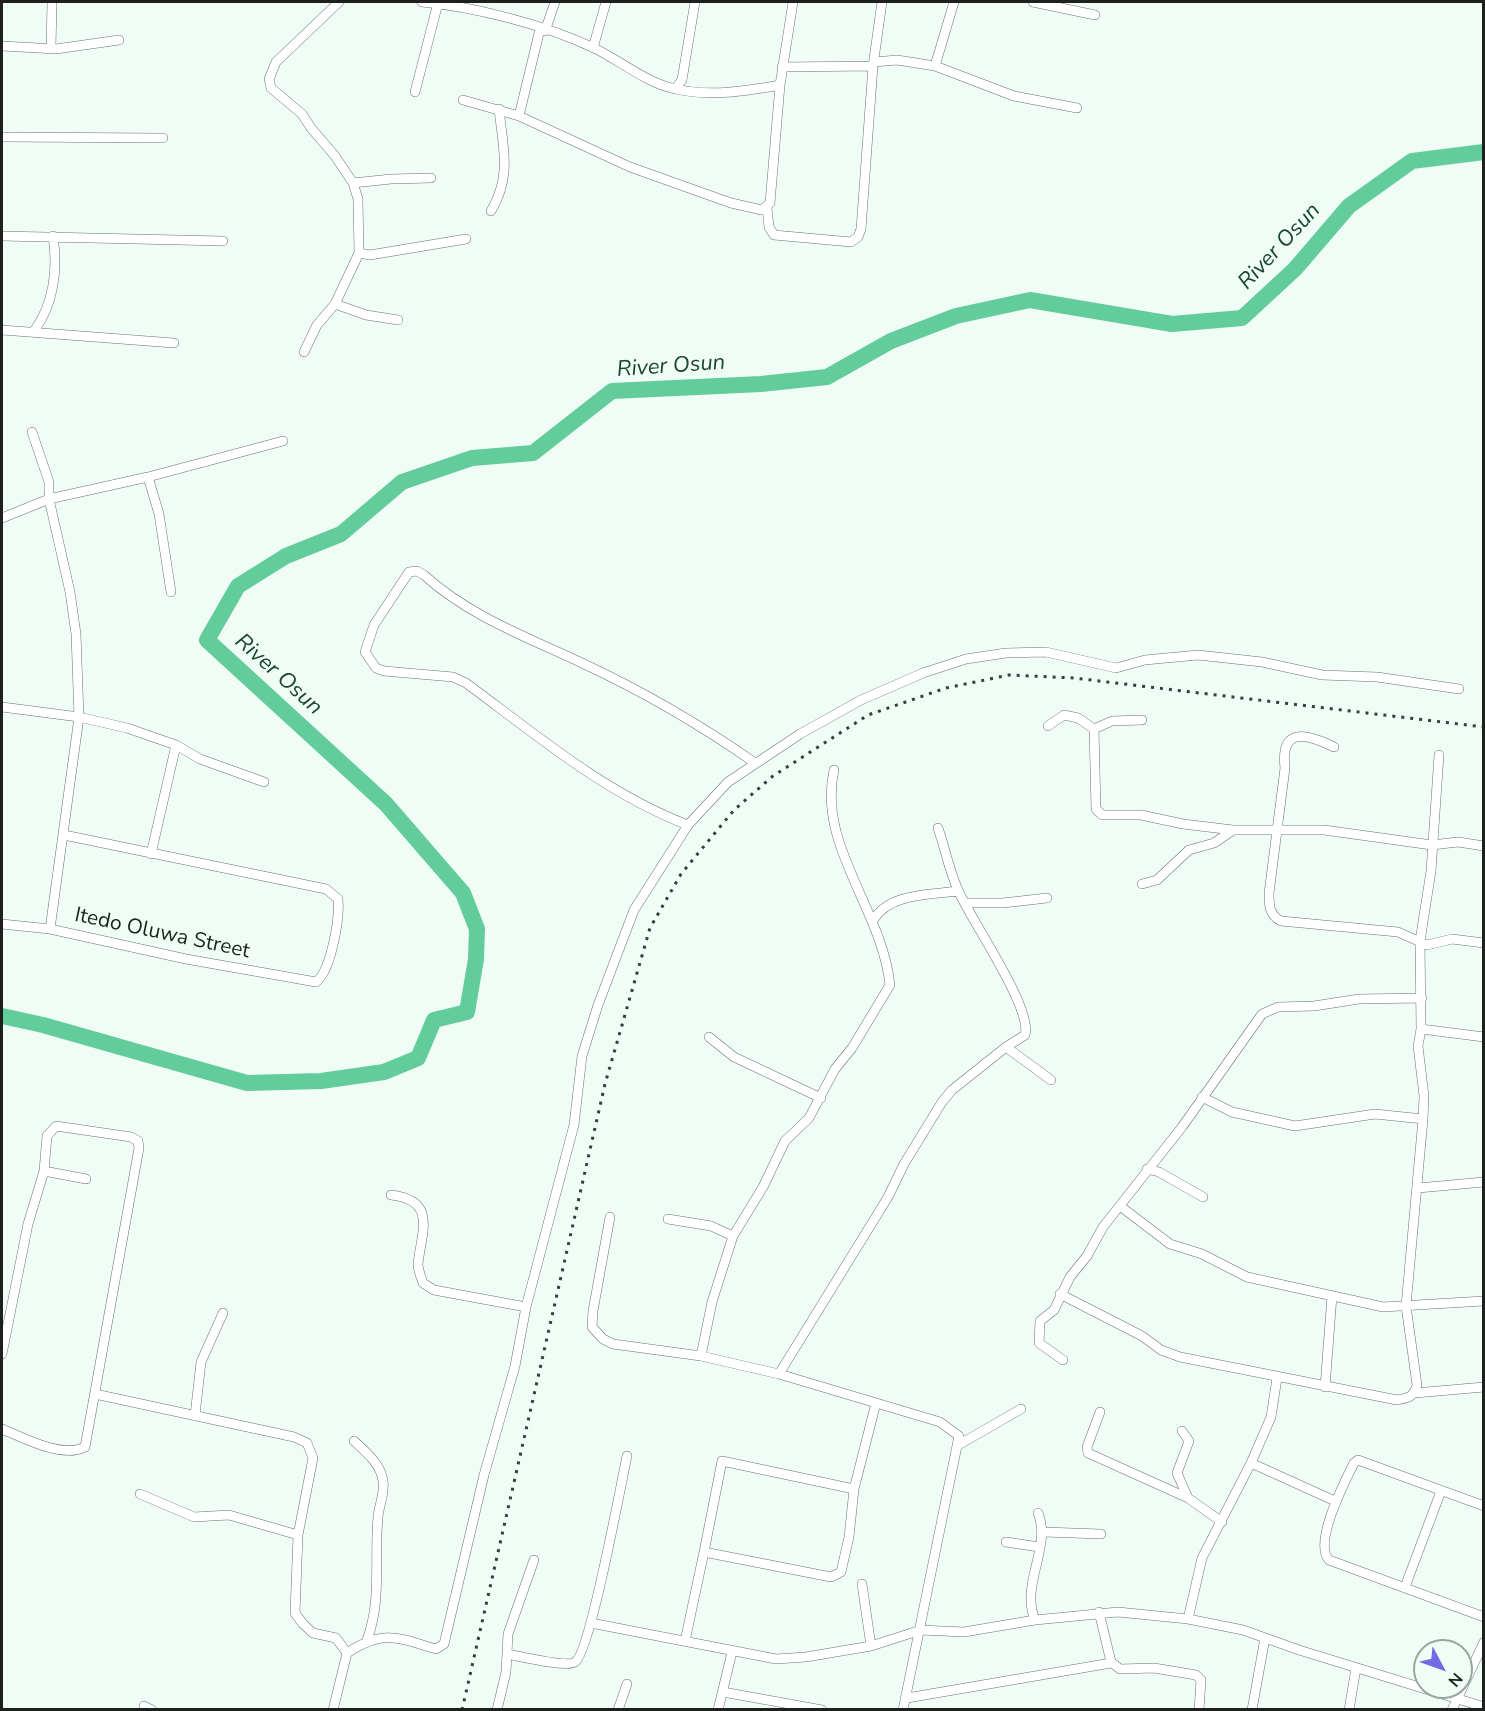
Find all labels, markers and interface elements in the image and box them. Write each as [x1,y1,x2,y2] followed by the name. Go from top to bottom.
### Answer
[1233,198,1327,296] water label: River Osun
[616,350,726,384] water label: River Osun
[229,629,327,721] water label: River Osun
[72,903,252,965] street label: Itedo Oluwa Street
[1413,1639,1473,1699] north arrow
[1443,1668,1467,1691] text: N

